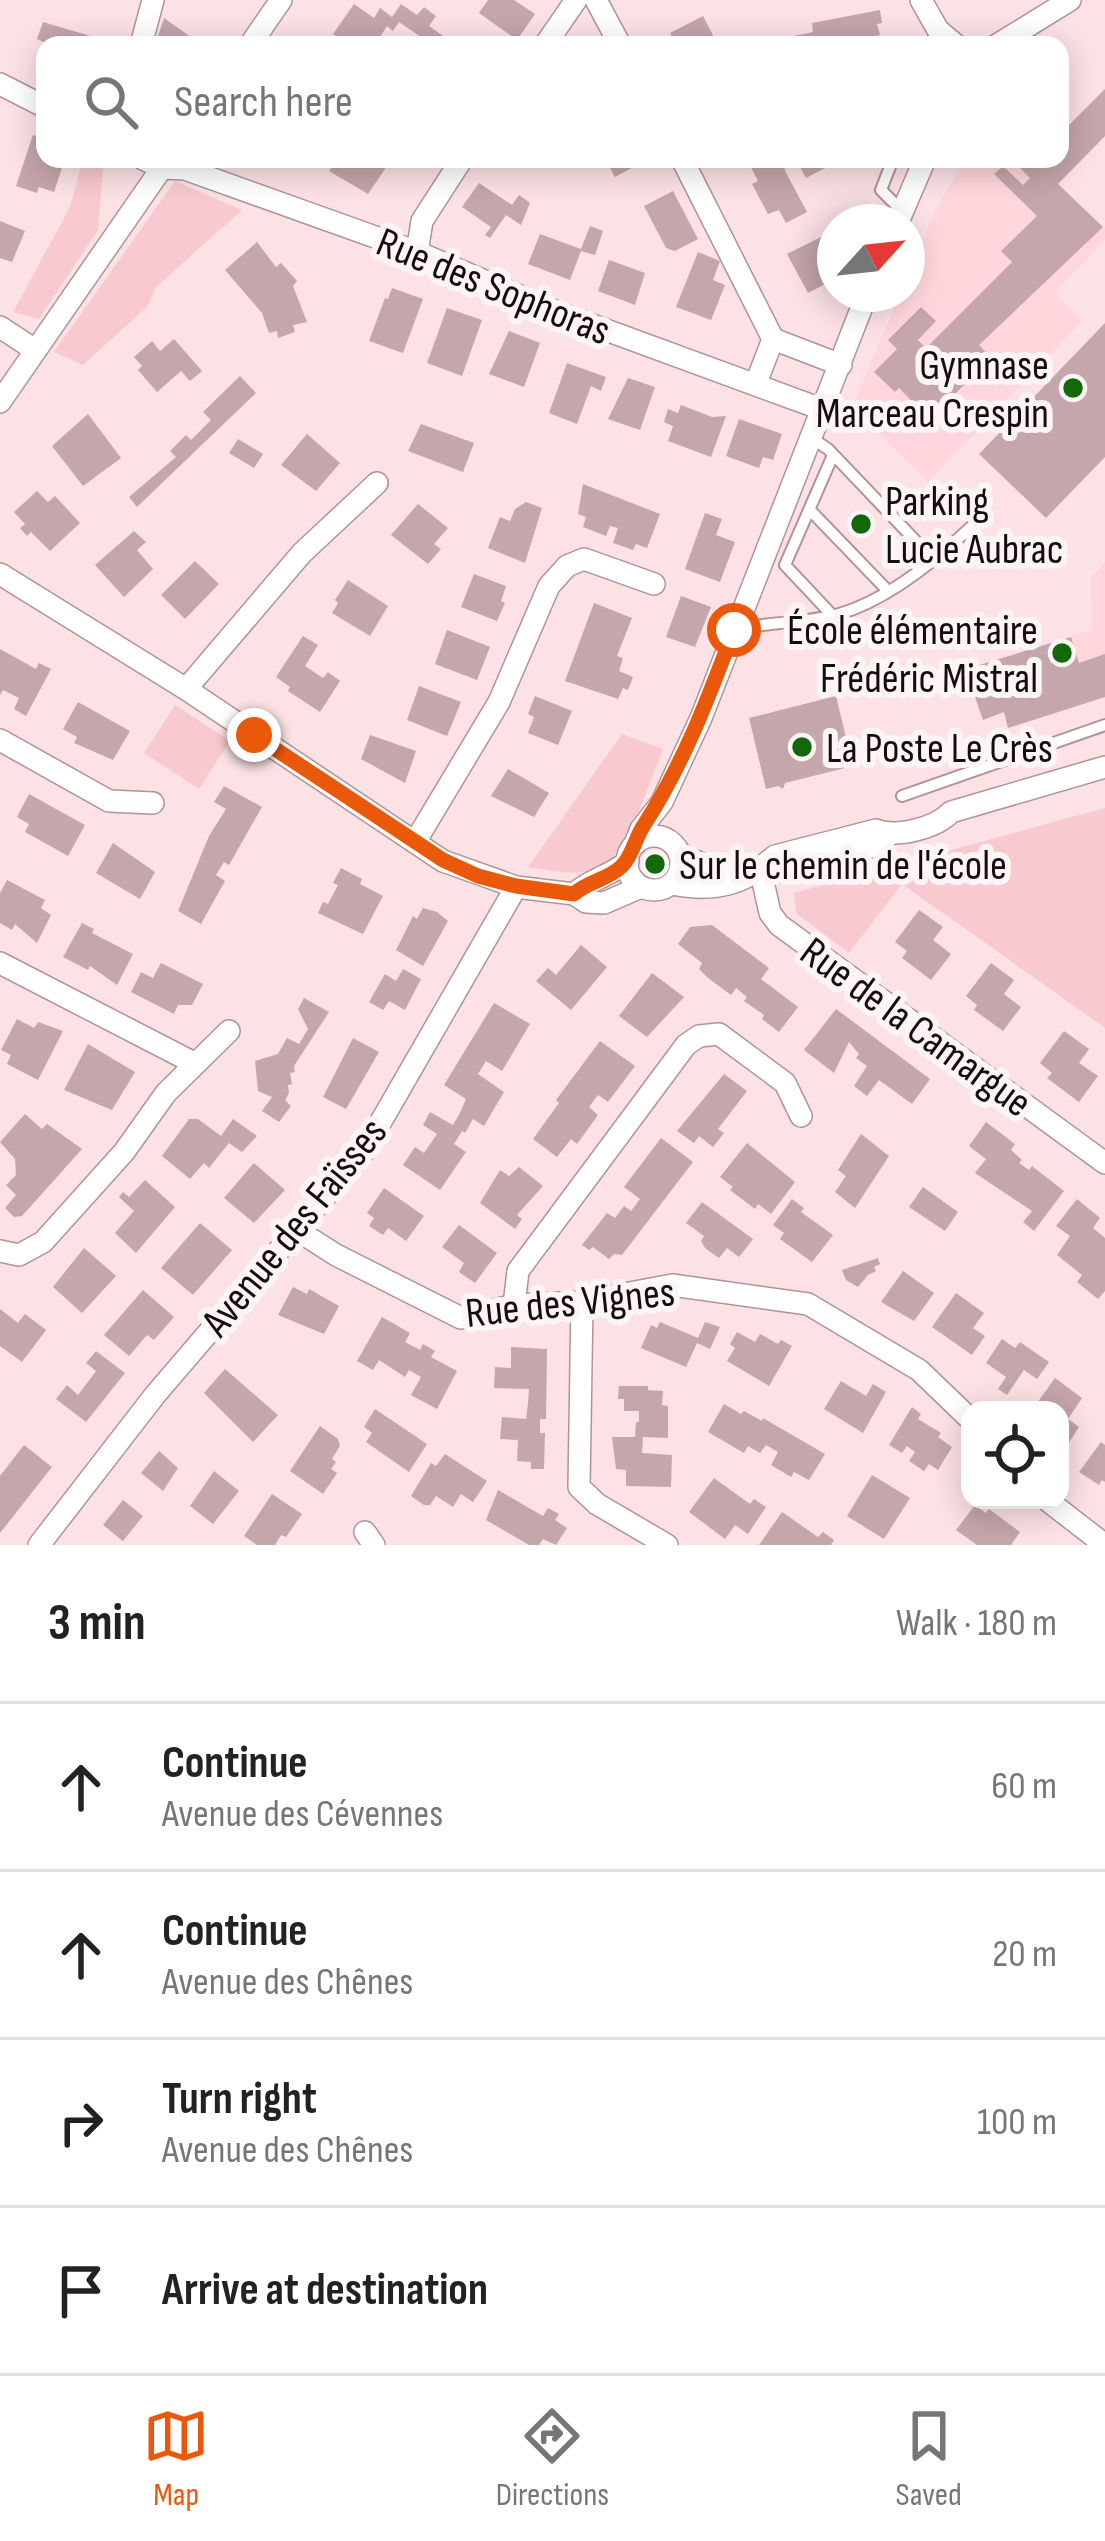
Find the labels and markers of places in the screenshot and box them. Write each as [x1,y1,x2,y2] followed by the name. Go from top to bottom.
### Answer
[816,341,1049,440] place label: Gymnase Marceau Crespin
[1060,375,1086,401] marker: Gymnase Marceau Crespin
[885,477,1064,576] place label: Parking Lucie Aubrac
[848,511,874,537] marker: Parking Lucie Aubrac
[787,606,1038,705] place label: École élémentaire Frédéric Mistral
[1049,640,1075,666] marker: École élémentaire Frédéric Mistral
[826,724,1053,775] place label: La Poste Le Crès
[789,734,815,760] marker: La Poste Le Crès
[679,841,1007,892] place label: Sur le chemin de l'école
[642,851,668,877] marker: Sur le chemin de l'école

